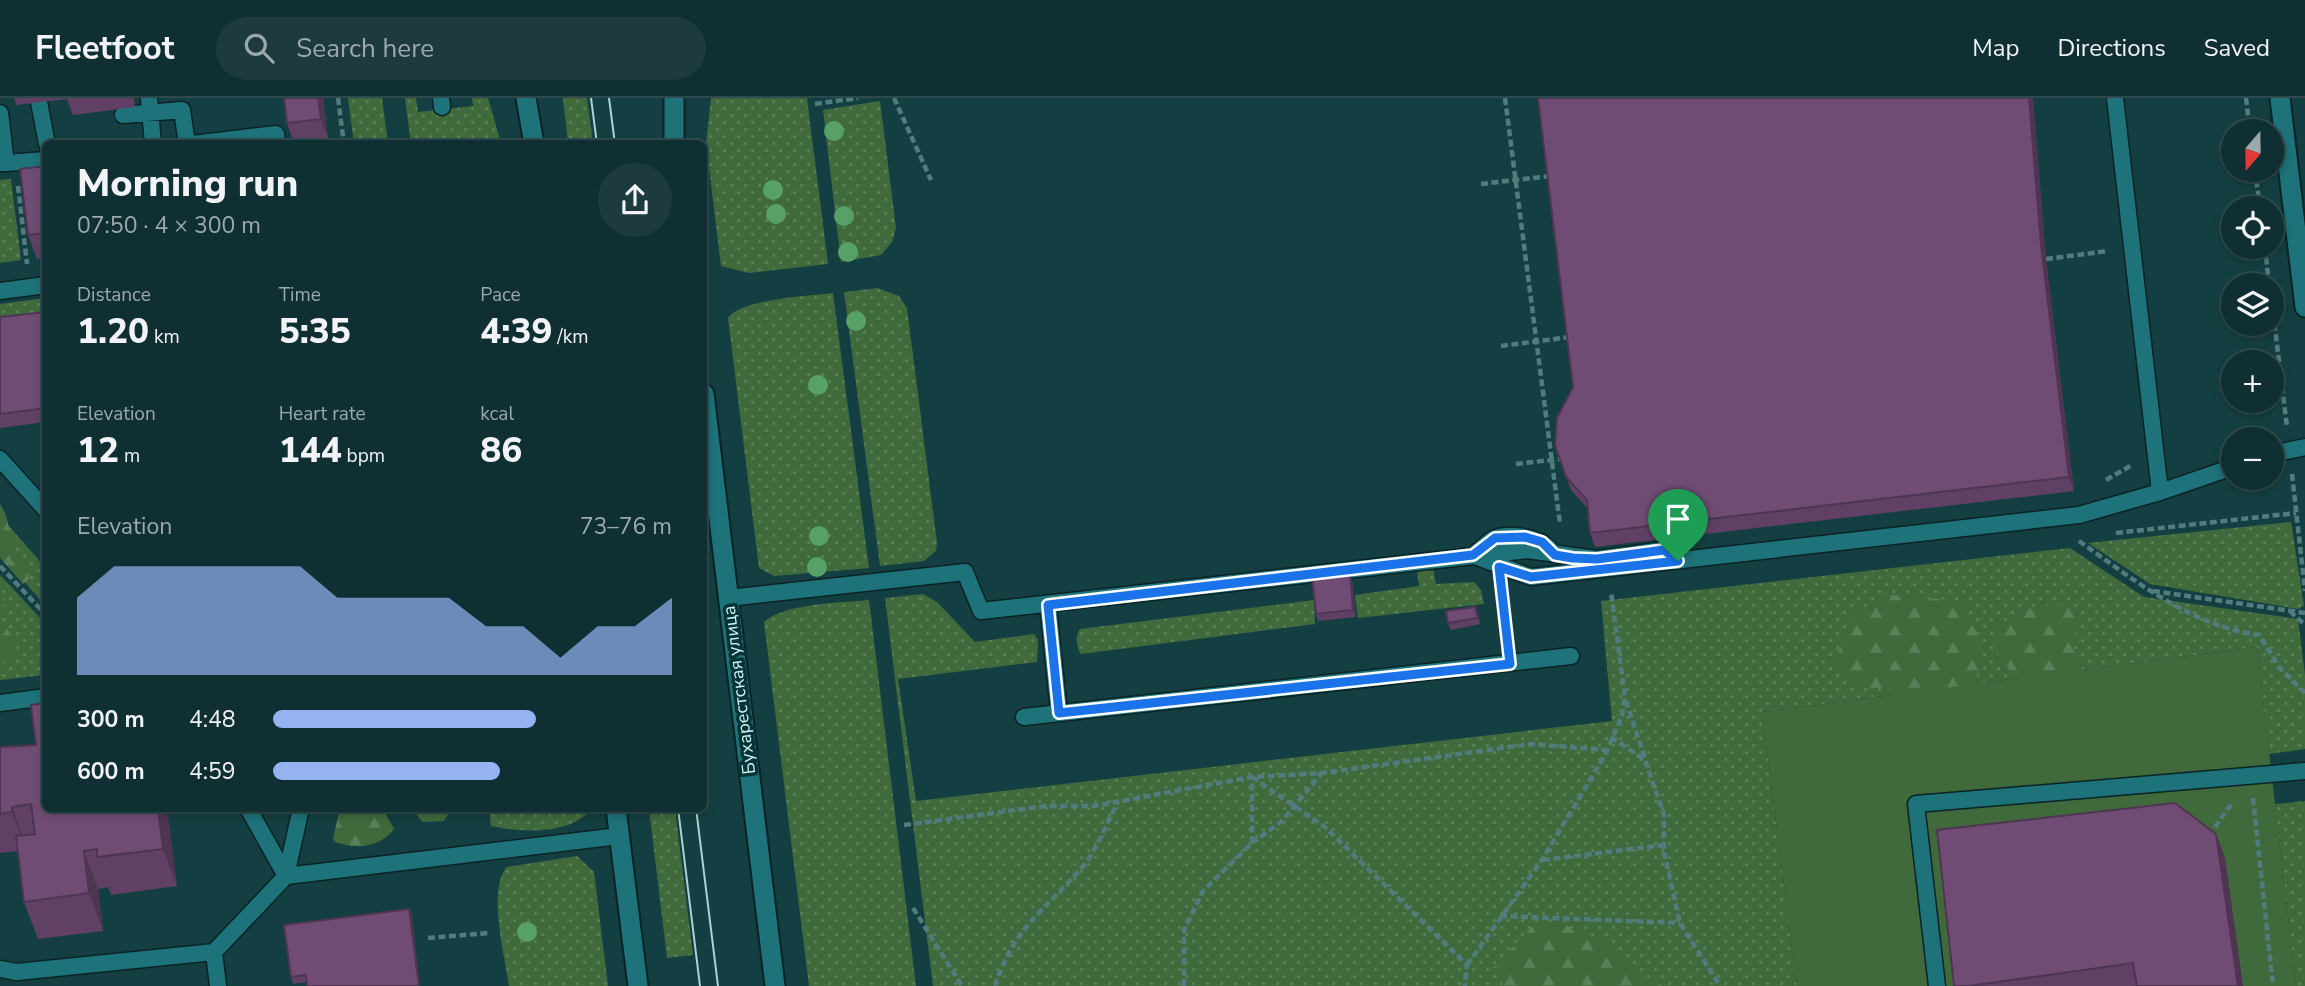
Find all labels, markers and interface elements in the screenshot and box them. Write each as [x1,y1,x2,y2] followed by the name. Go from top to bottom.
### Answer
[216,17,706,80] search box
[35,26,174,71] text: Fleetfoot
[240,29,278,67] icon: search
[296,31,434,66] text: Search here
[1972,32,2019,64] text: Map
[2057,32,2166,64] text: Directions
[2204,32,2270,64] text: Saved
[2221,119,2284,182] north arrow
[2221,119,2284,490] map controls
[77,158,298,209] text: Morning run
[598,163,672,237] button: share
[2221,196,2284,259] button: locate
[77,210,261,241] text: 07:50 · 4 × 300 m
[2221,273,2284,336] button: layers
[77,282,151,308] text: Distance
[279,282,321,308] text: Time
[480,282,521,308] text: Pace
[77,308,149,355] text: 1.20
[279,308,351,355] text: 5:35
[480,308,552,355] text: 4:39
[149,324,180,350] text: km
[552,324,588,350] text: /km
[2221,350,2284,413] button: +
[77,401,156,427] text: Elevation
[279,401,366,427] text: Heart rate
[480,401,514,427] text: kcal
[77,427,119,474] text: 12
[279,427,342,474] text: 144
[480,427,522,474] text: 86
[2221,427,2284,490] button: −
[119,443,140,469] text: m
[342,443,385,469] text: bpm
[1648,489,1708,561] pin
[1659,500,1697,538] icon: arrive
[77,511,172,542] text: Elevation
[580,511,672,542] text: 73–76 m
[717,604,761,776] street label: Бухарестская улица
[77,704,145,735] text: 300 m
[189,704,236,735] text: 4:48
[77,756,145,787] text: 600 m
[189,756,236,787] text: 4:59

